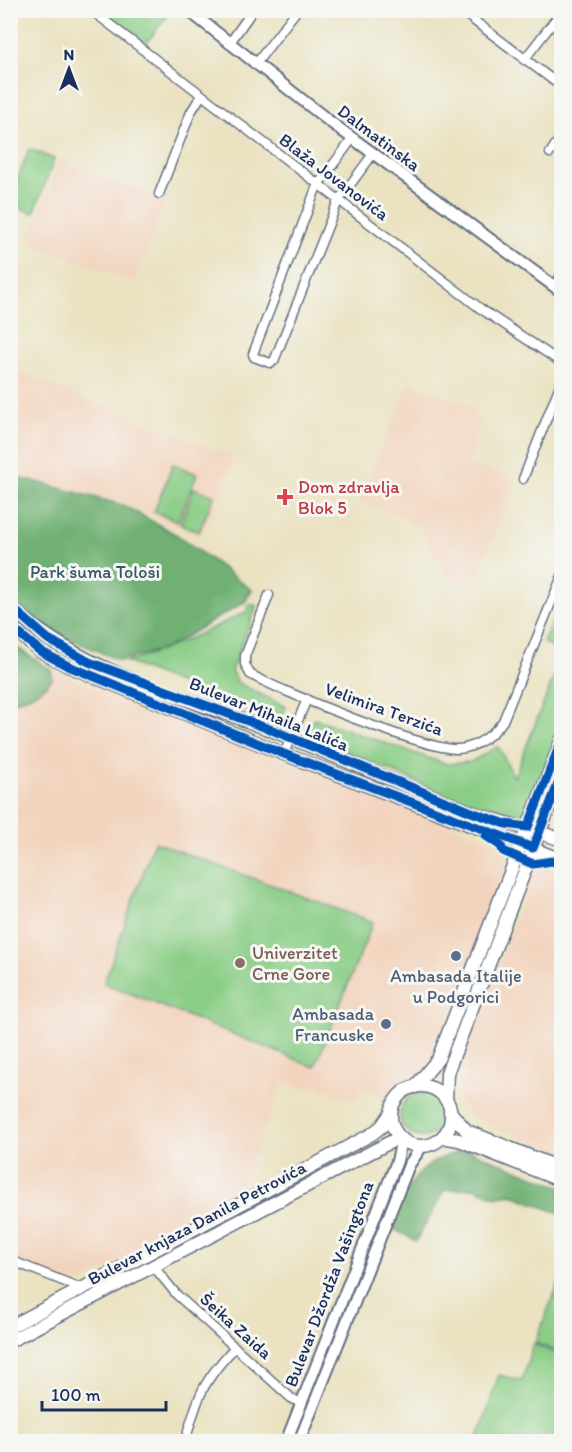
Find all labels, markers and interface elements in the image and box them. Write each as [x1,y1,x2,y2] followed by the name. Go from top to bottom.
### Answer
[39,39,99,99] north arrow
[64,45,74,64] text: N
[333,100,425,177] street label: Dalmatinska
[275,129,394,226] street label: Blaža Jovanovića
[298,476,400,519] place label: Dom zdravlja Blok 5
[276,488,294,506] marker: Dom zdravlja Blok 5
[30,561,160,583] park label: Park šuma Tološi
[186,672,352,756] street label: Bulevar Mihaila Lalića
[322,677,447,741] street label: Velimira Terzića
[252,942,338,985] place label: Univerzitet Crne Gore
[449,949,463,963] marker: Ambasada Italije u Podgorici
[233,956,247,970] marker: Univerzitet Crne Gore
[390,965,522,1008] place label: Ambasada Italije u Podgorici
[292,1003,375,1046] place label: Ambasada Francuske
[379,1017,393,1031] marker: Ambasada Francuske
[84,1156,310,1290] street label: Bulevar knjaza Danila Petrovića
[280,1177,379,1390] street label: Bulevar Džordža Vašingtona
[195,1288,277,1364] street label: Šeika Zaida
[42,1374,166,1412] scale bar
[51,1384,101,1406] text: 100 m

